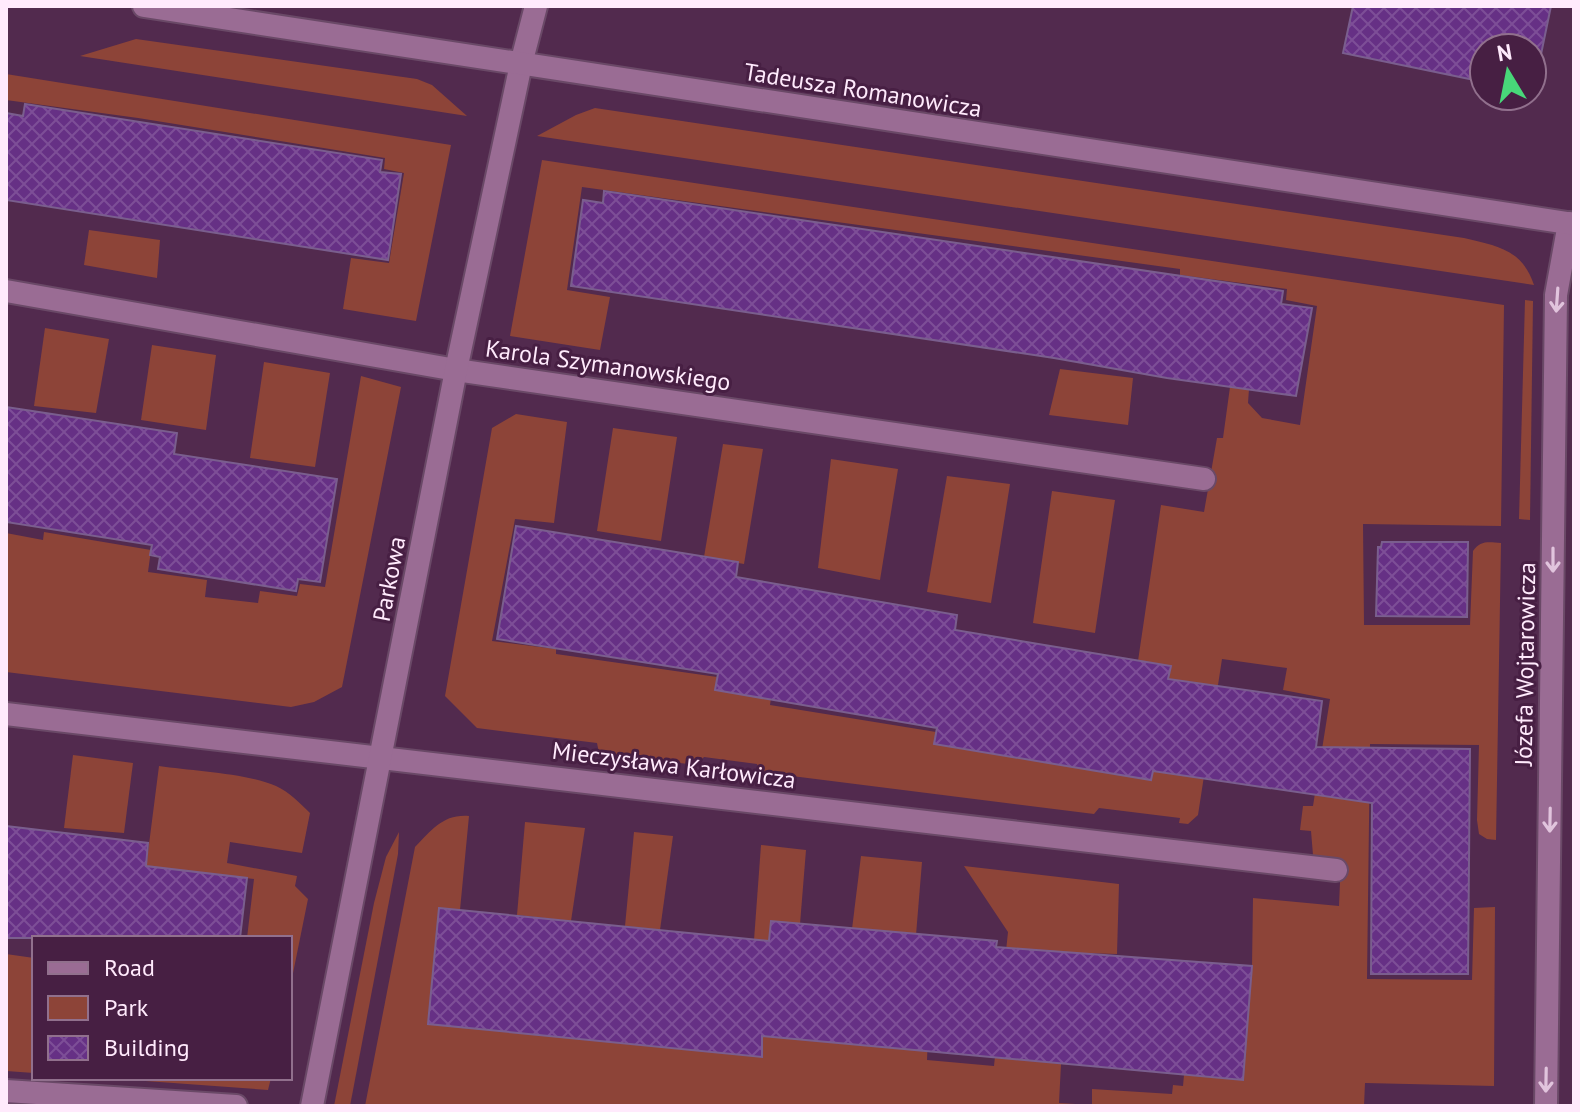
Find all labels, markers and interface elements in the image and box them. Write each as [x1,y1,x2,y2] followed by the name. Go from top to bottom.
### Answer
[1468,32,1548,112] north arrow
[1495,37,1514,67] text: N
[742,56,984,124] street label: Tadeusza Romanowicza
[1549,286,1564,313] one-way arrow
[483,332,733,398] street label: Karola Szymanowskiego
[366,534,412,624] street label: Parkowa
[1545,546,1561,573] one-way arrow
[1508,562,1542,767] street label: Józefa Wojtarowicza
[550,735,798,795] street label: Mieczysława Karłowicza
[1542,806,1557,833] one-way arrow
[32,936,292,1080] legend
[104,952,155,983] text: Road
[104,992,149,1023] text: Park
[104,1032,190,1063] text: Building
[1538,1066,1554,1093] one-way arrow

